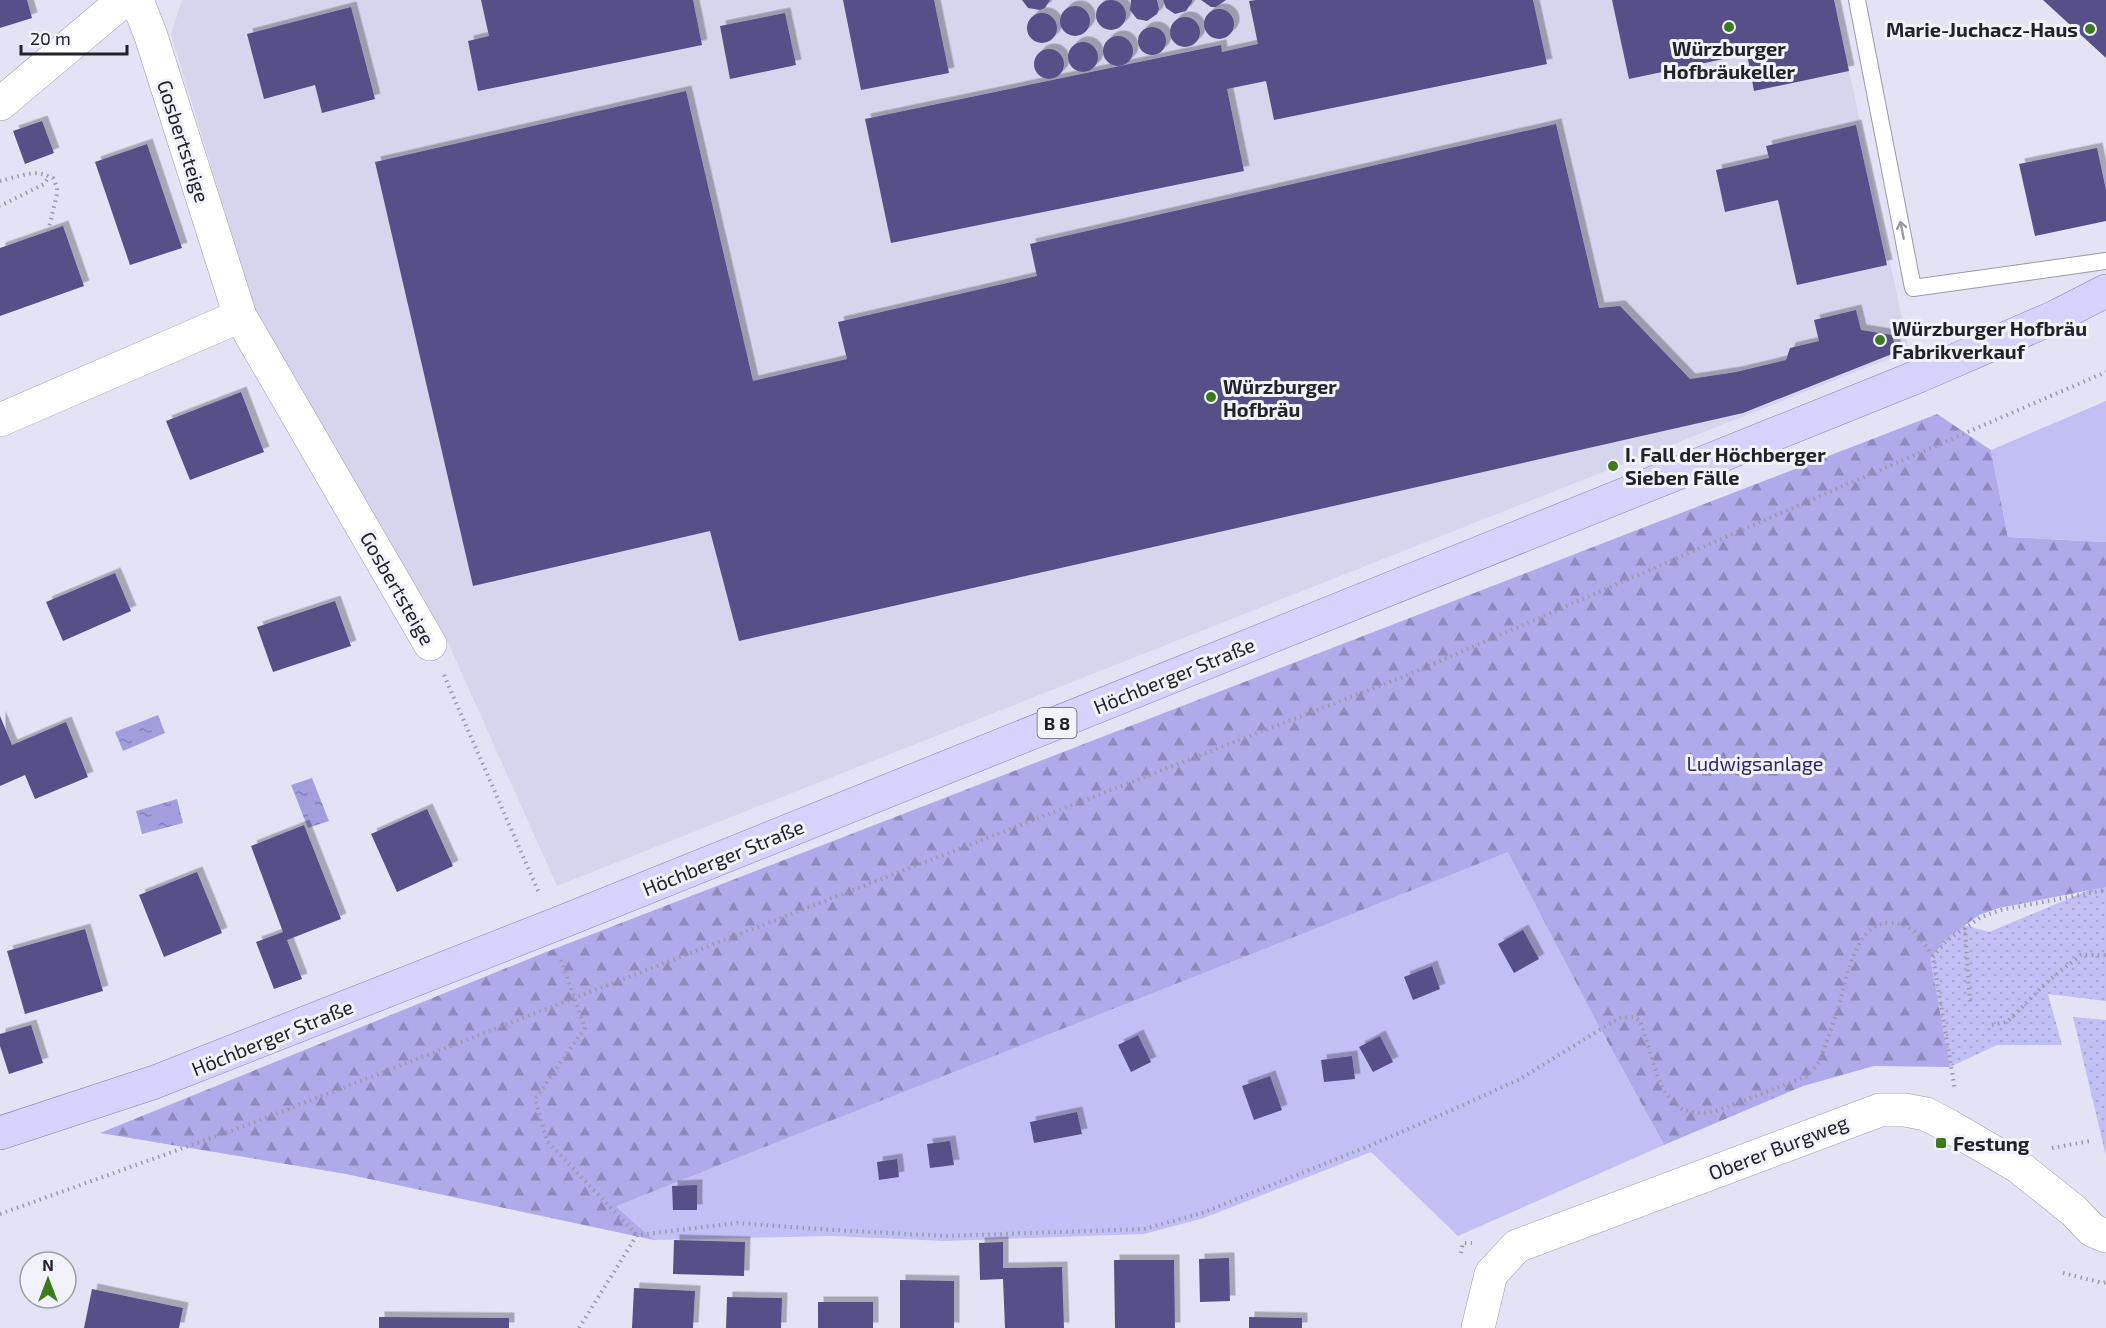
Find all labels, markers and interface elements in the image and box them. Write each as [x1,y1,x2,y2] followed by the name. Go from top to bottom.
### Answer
[1886,17,2078,41] place label: Marie-Juchacz-Haus
[21,18,128,56] scale bar
[1722,20,1736,34] marker: Würzburger Hofbräukeller
[2083,22,2097,36] marker: Marie-Juchacz-Haus
[30,27,71,49] text: 20 m
[1663,36,1796,83] place label: Würzburger Hofbräukeller
[153,77,215,205] street label: Gosbertsteige
[1896,221,1907,240] one-way arrow
[1892,316,2087,363] place label: Würzburger Hofbräu Fabrikverkauf
[1873,333,1887,347] marker: Würzburger Hofbräu Fabrikverkauf
[1223,374,1337,421] place label: Würzburger Hofbräu
[1204,390,1218,404] marker: Würzburger Hofbräu
[1625,442,1826,489] place label: I. Fall der Höchberger Sieben Fälle
[1606,459,1620,473] marker: I. Fall der Höchberger Sieben Fälle
[356,527,440,649] street label: Gosbertsteige
[1090,632,1258,718] street label: Höchberger Straße
[1038,708,1076,738] road number: B 8
[1686,751,1824,775] park label: Ludwigsanlage
[639,814,807,900] street label: Höchberger Straße
[188,994,356,1080] street label: Höchberger Straße
[1705,1109,1851,1185] street label: Oberer Burgweg
[1953,1131,2030,1155] place label: Festung
[1934,1136,1948,1150] marker: Festung
[18,1250,78,1310] north arrow
[42,1255,54,1274] text: N

